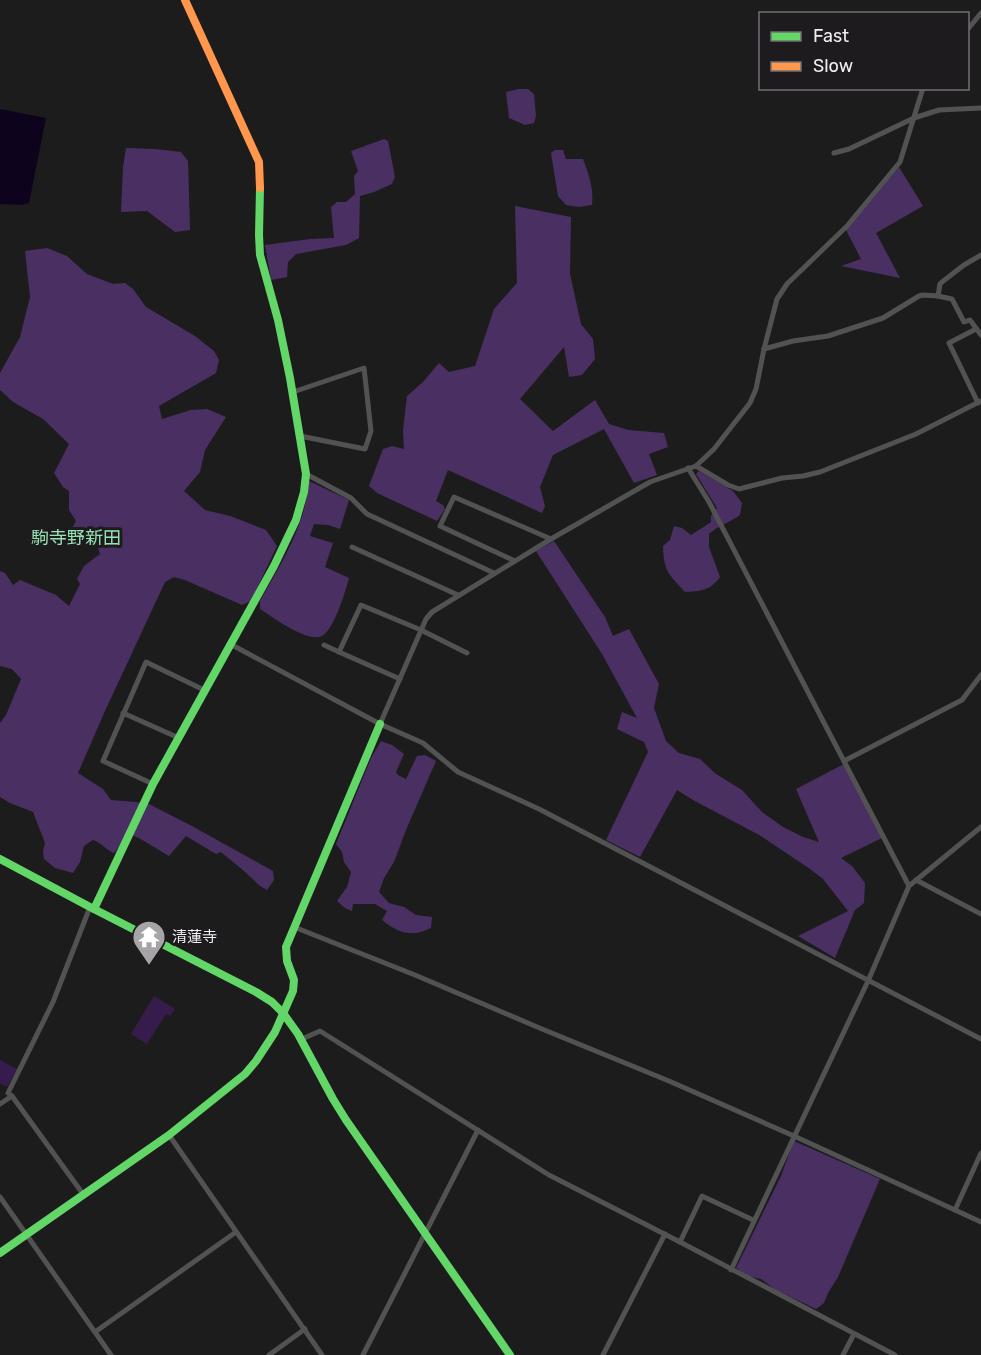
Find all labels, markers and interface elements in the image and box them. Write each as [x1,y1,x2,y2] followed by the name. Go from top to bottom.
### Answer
[759,12,969,90] legend
[813,25,849,47] text: Fast
[813,55,853,77] text: Slow
[31,527,121,549] district label: 駒寺野新田
[131,919,167,966] temple icon: 清蓮寺
[172,928,217,946] place label: 清蓮寺

